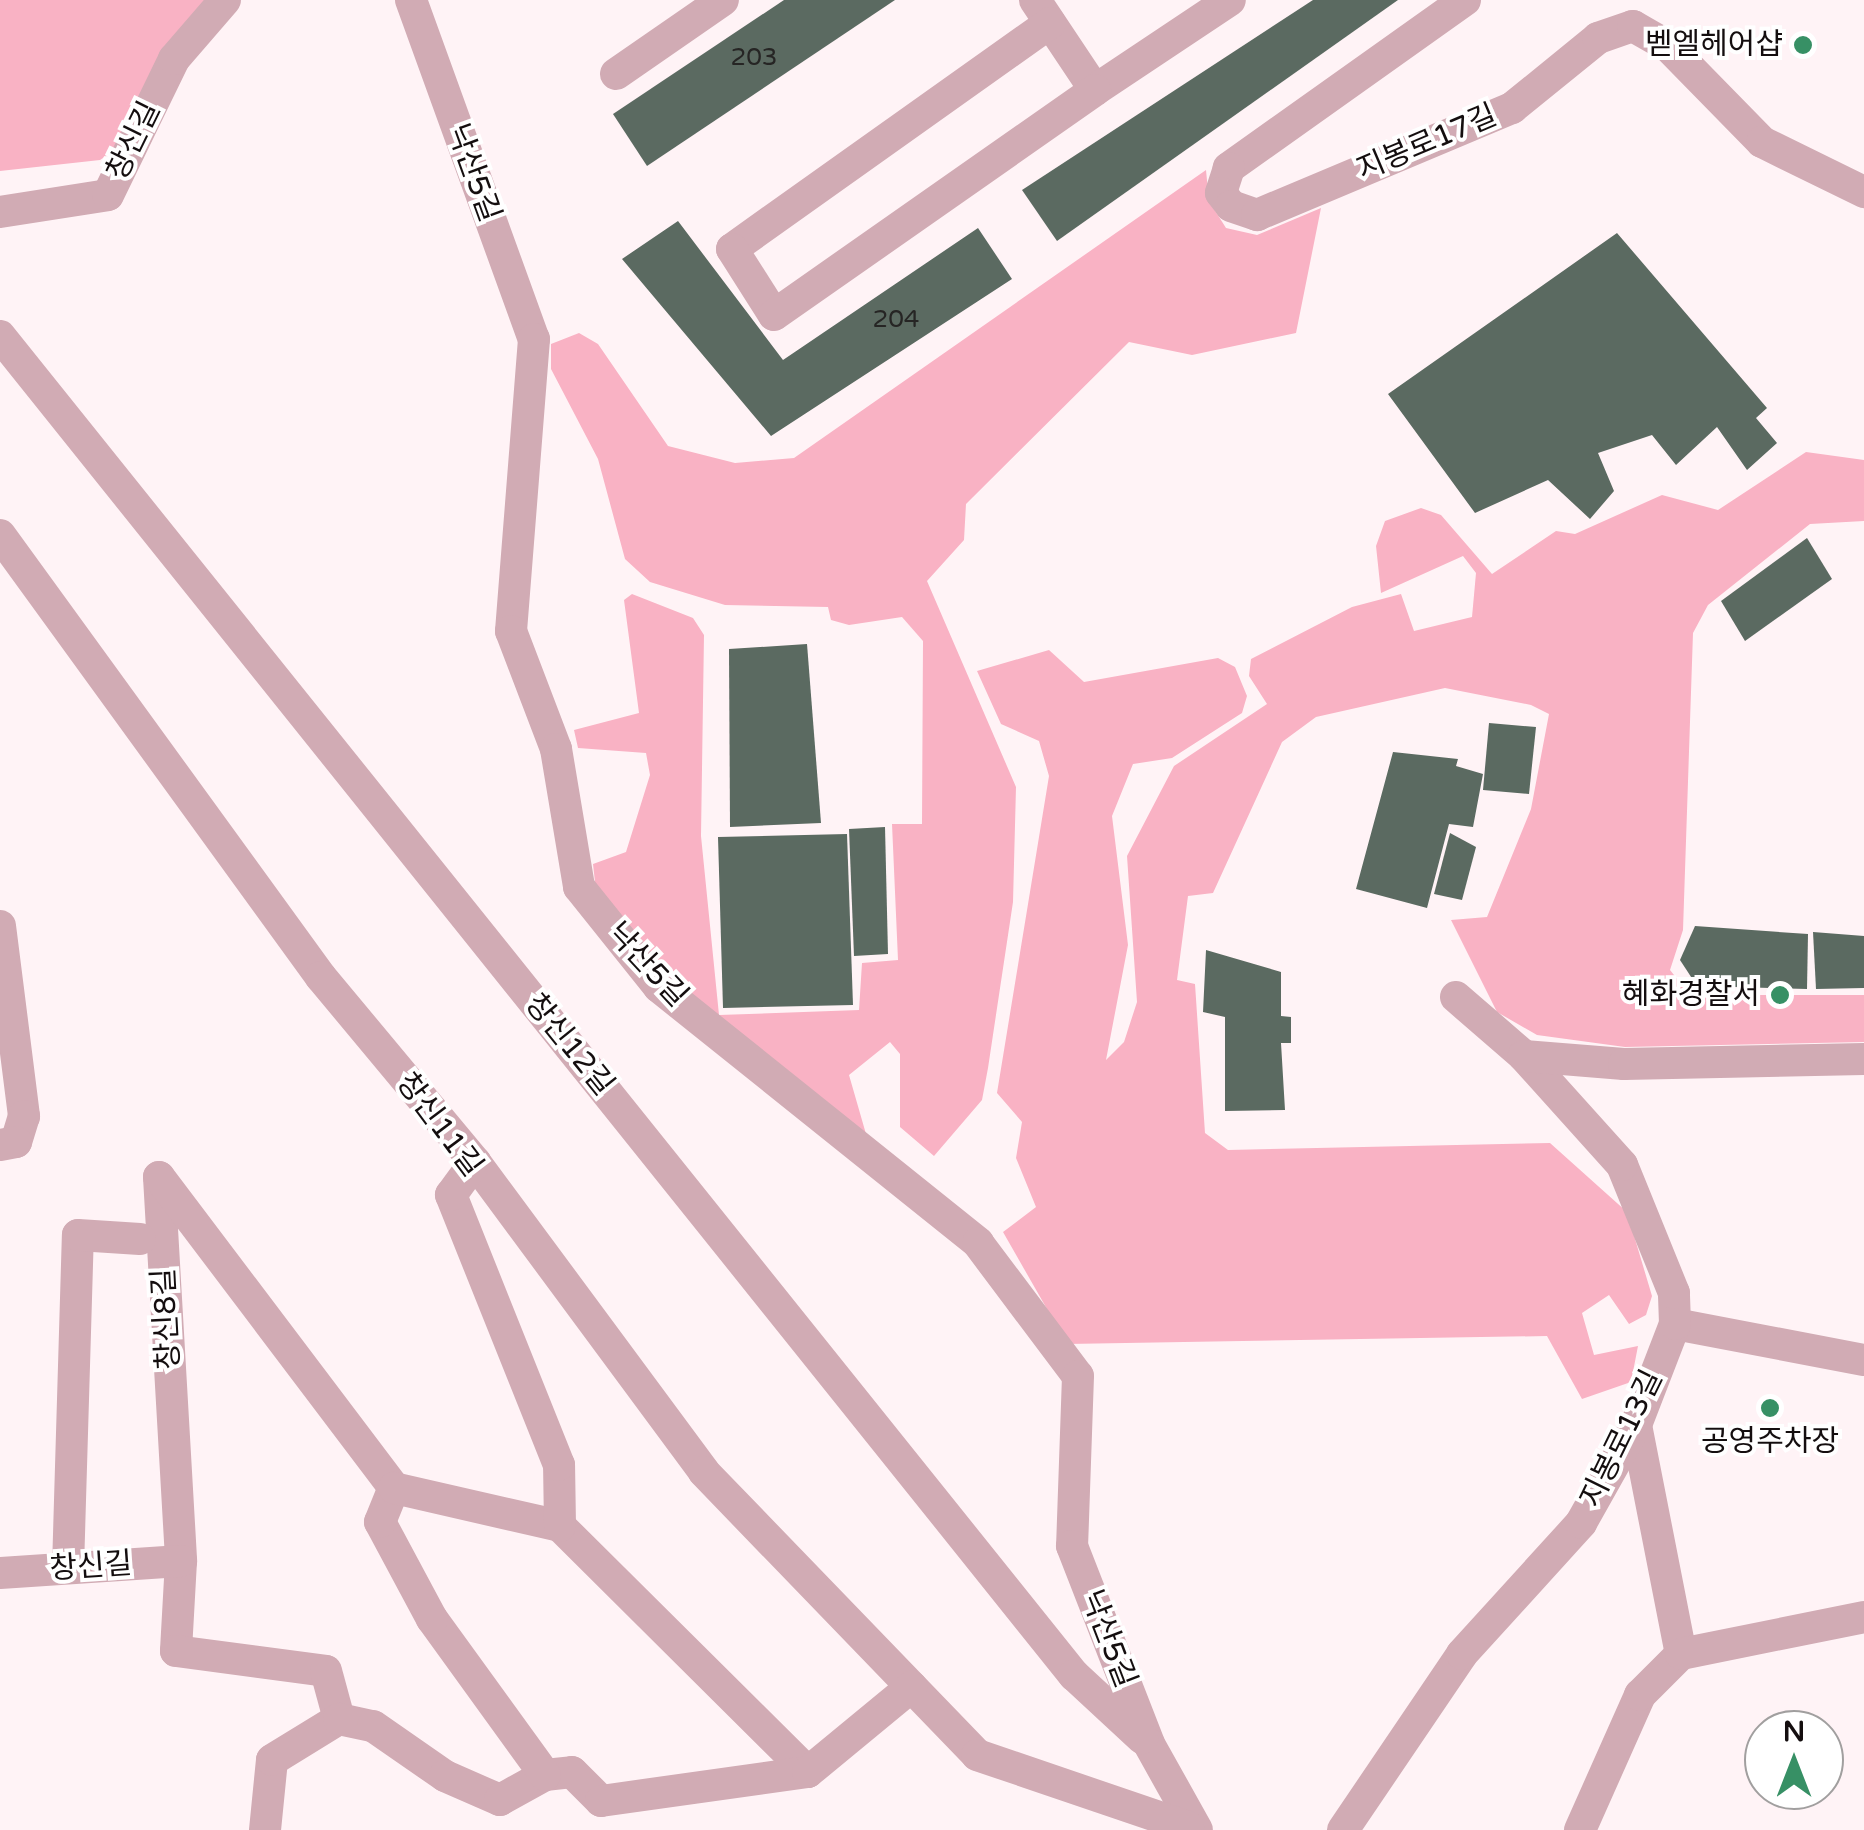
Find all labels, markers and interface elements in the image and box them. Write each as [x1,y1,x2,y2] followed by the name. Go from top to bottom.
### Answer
[1645,27,1783,63] place label: 벧엘헤어샵
[1792,34,1814,56] marker: 벧엘헤어샵
[730,42,778,72] house number: 203
[100,96,168,186] street label: 창신길
[1352,98,1502,188] street label: 지봉로17길
[439,119,507,227] street label: 낙산5길
[872,304,920,334] house number: 204
[599,916,695,1014] street label: 낙산5길
[1622,977,1760,1013] place label: 혜화경찰서
[1769,984,1791,1006] marker: 혜화경찰서
[517,987,621,1103] street label: 창신12길
[388,1066,490,1184] street label: 창신11길
[146,1267,188,1371] street label: 창신8길
[1573,1365,1671,1513] street label: 지봉로13길
[1759,1397,1781,1419] marker: 공영주차장
[1701,1424,1839,1460] place label: 공영주차장
[48,1546,134,1588] street label: 창신길
[1073,1585,1143,1693] street label: 낙산5길
[1744,1710,1844,1810] north arrow
[1783,1715,1805,1749] text: N

